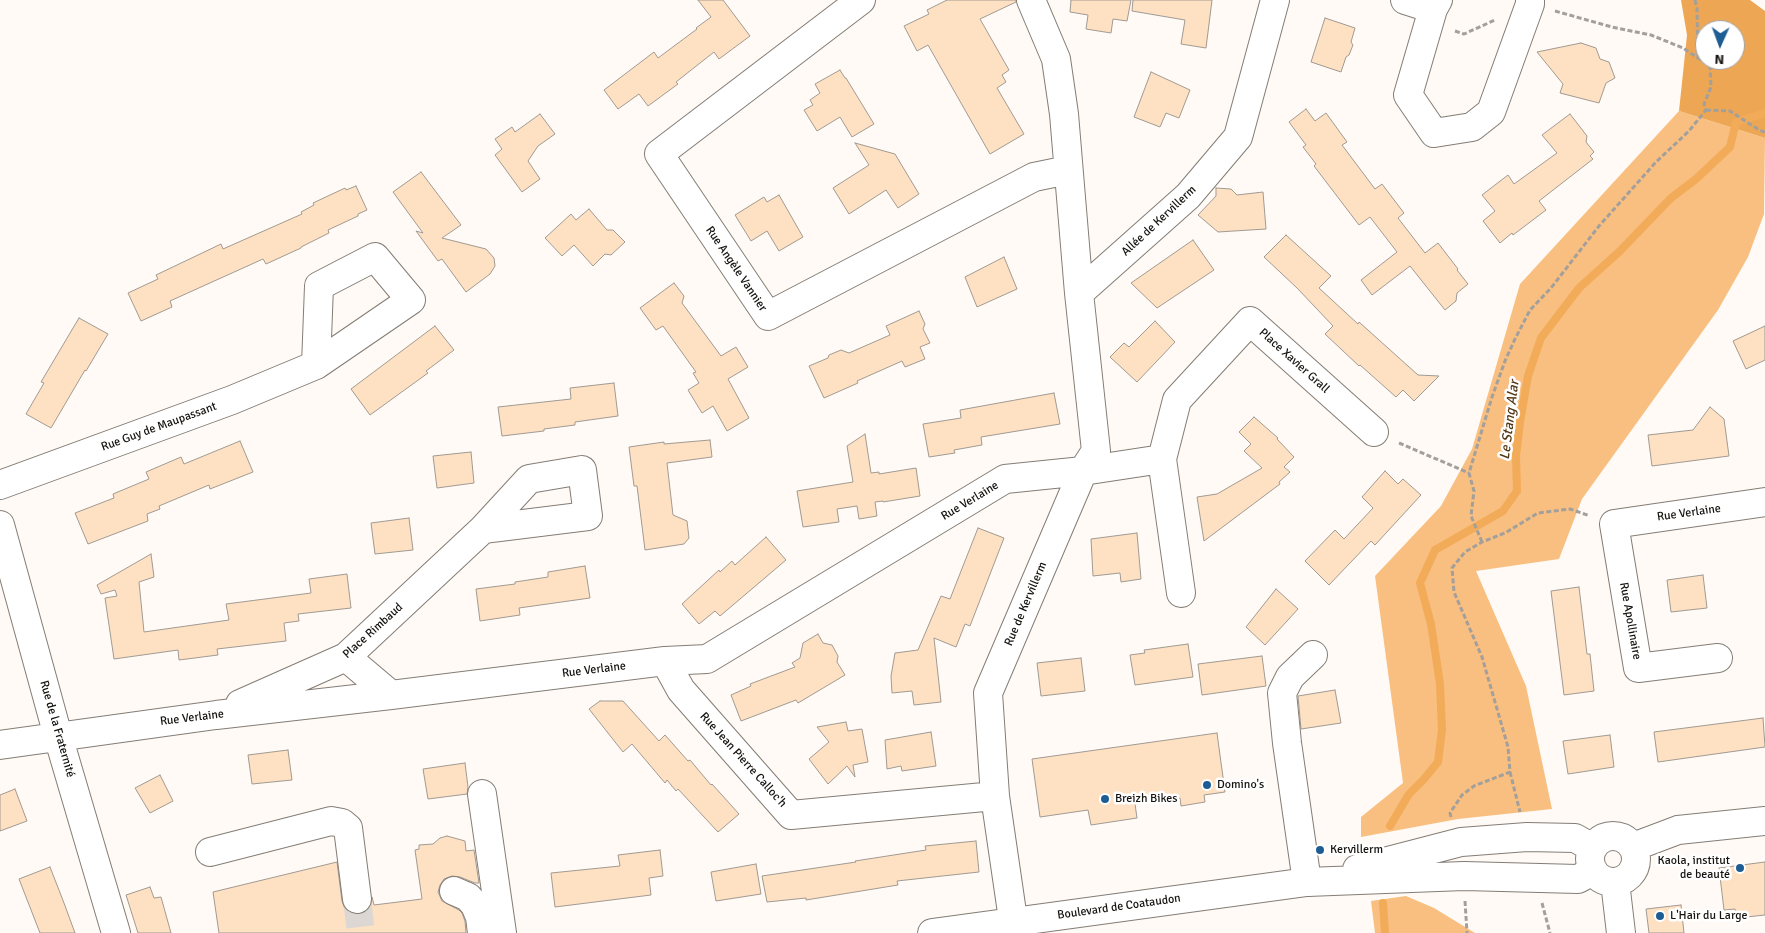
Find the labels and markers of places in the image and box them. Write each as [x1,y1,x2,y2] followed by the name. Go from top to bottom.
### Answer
[1217,778,1264,792] place label: Domino's
[1201,779,1213,791] marker: Domino's
[1115,792,1178,806] place label: Breizh Bikes
[1099,793,1111,805] marker: Breizh Bikes
[1330,843,1383,857] place label: Kervillerm
[1314,844,1326,856] marker: Kervillerm
[1658,854,1730,882] place label: Kaola, institut de beauté
[1734,862,1746,874] marker: Kaola, institut de beauté
[1670,909,1748,923] place label: L'Hair du Large
[1654,910,1666,922] marker: L'Hair du Large

